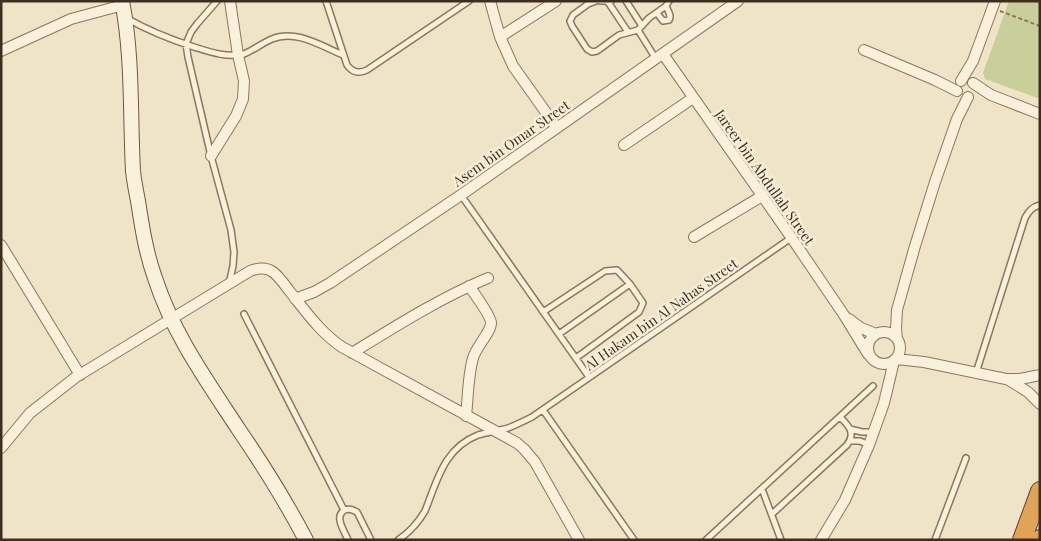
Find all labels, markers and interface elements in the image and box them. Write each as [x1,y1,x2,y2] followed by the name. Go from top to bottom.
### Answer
[448,95,574,191] street label: Asem bin Omar Street
[710,105,820,249] street label: Jareer bin Abdullah Street
[580,253,742,375] street label: Al Hakam bin Al Nahas Street

